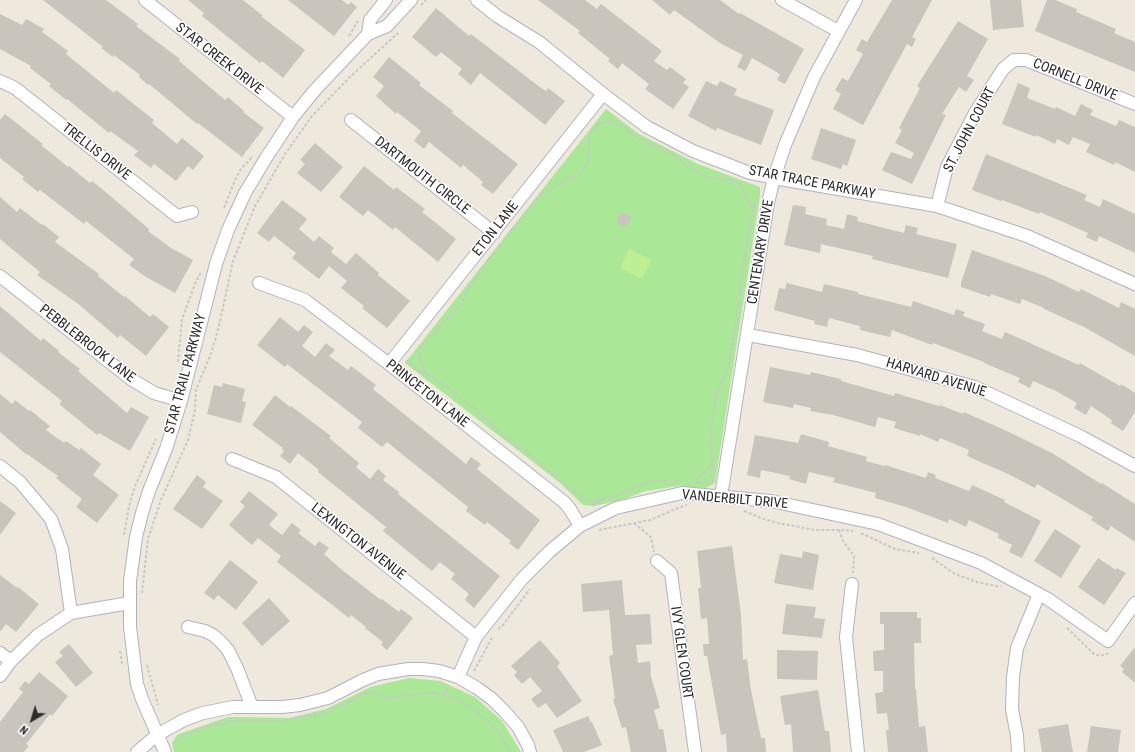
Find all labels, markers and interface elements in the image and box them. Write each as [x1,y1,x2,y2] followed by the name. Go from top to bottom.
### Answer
[172,20,266,98] street label: STAR CREEK DRIVE
[1030,55,1120,105] street label: CORNELL DRIVE
[940,85,1000,175] street label: ST. JOHN COURT
[58,120,134,184] street label: TRELLIS DRIVE
[371,134,473,218] street label: DARTMOUTH CIRCLE
[747,162,877,204] street label: STAR TRACE PARKWAY
[469,198,523,260] street label: ETON LANE
[744,198,778,306] street label: CENTENARY DRIVE
[36,301,138,387] street label: PEBBLEBROOK LANE
[162,312,210,436] street label: STAR TRAIL PARKWAY
[884,355,988,401] street label: HARVARD AVENUE
[382,357,472,431] street label: PRINCETON LANE
[681,487,789,513] street label: VANDERBILT DRIVE
[308,500,408,584] street label: LEXINGTON AVENUE
[666,605,696,701] street label: IVY GLEN COURT
[12,700,52,740] north arrow
[18,723,31,737] text: N

